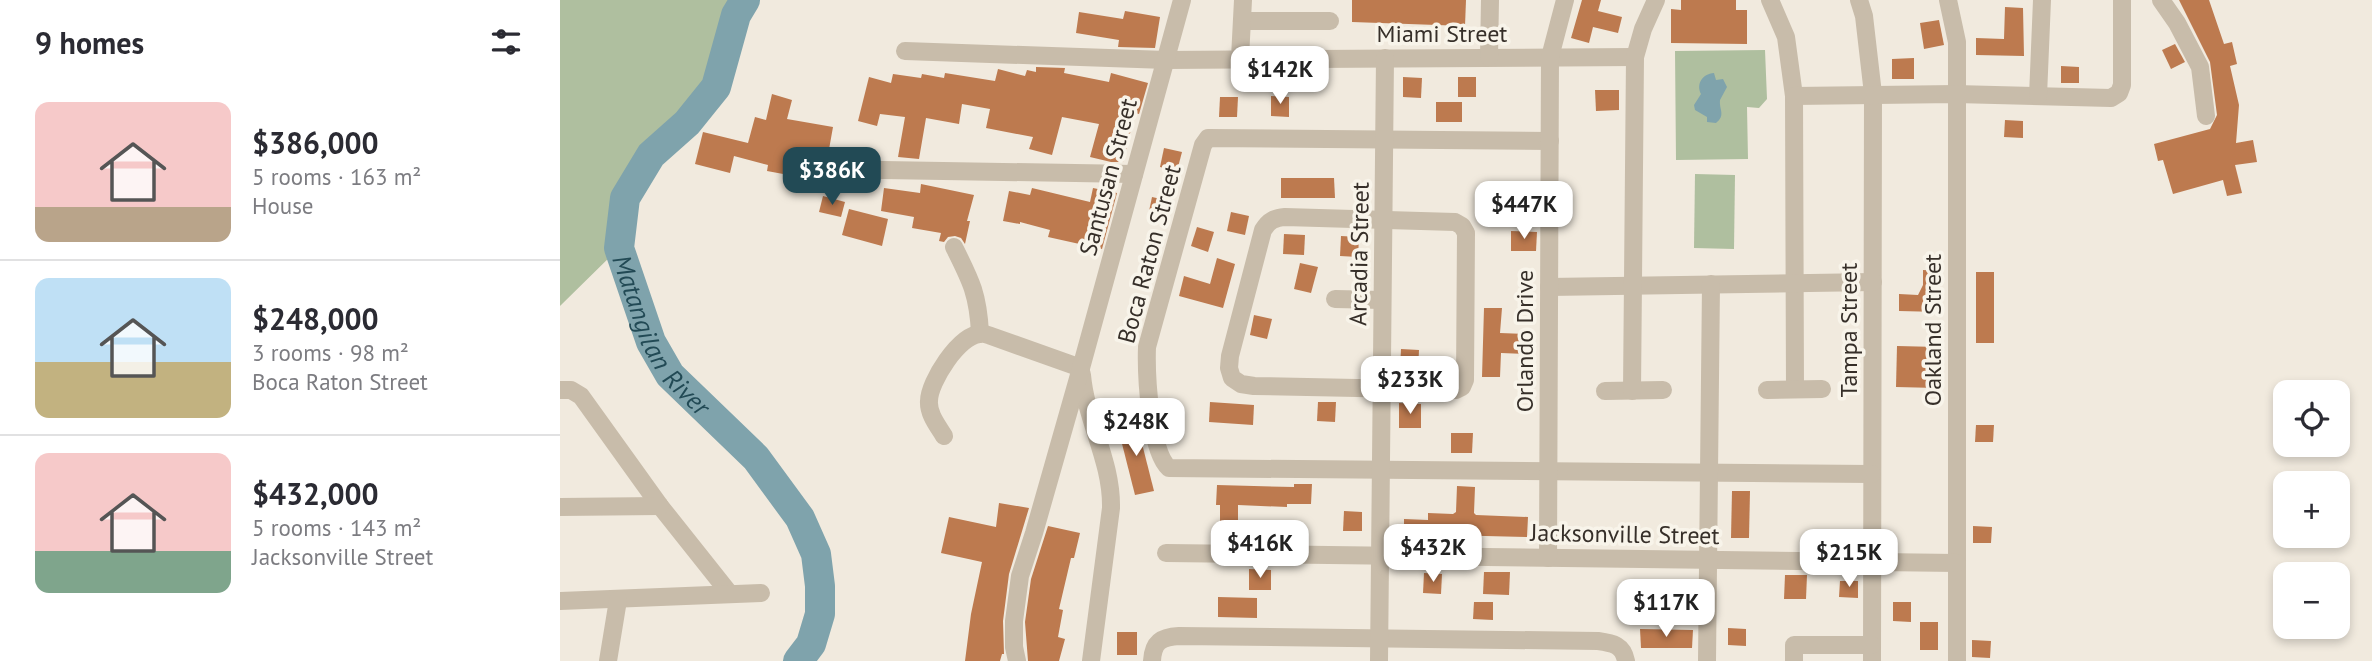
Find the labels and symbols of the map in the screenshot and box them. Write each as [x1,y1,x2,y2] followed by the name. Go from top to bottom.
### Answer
[1377,18,1507,49] street label: Miami Street
[1231,46,1329,106] pin: $142K
[1072,95,1144,259] street label: Santusan Street
[783,148,881,207] pin: $386K
[1110,161,1188,347] street label: Boca Raton Street
[1342,182,1376,326] street label: Arcadia Street
[1475,182,1573,241] pin: $447K
[606,250,719,423] water label: Matangilan River
[1917,254,1948,406] street label: Oakland Street
[1833,263,1864,397] street label: Tampa Street
[1509,270,1540,412] street label: Orlando Drive
[1361,356,1459,416] pin: $233K
[1087,398,1185,458] pin: $248K
[1529,517,1720,551] street label: Jacksonville Street
[1211,520,1309,580] pin: $416K
[1384,524,1482,584] pin: $432K
[1800,530,1898,589] pin: $215K
[1617,580,1715,639] pin: $117K

